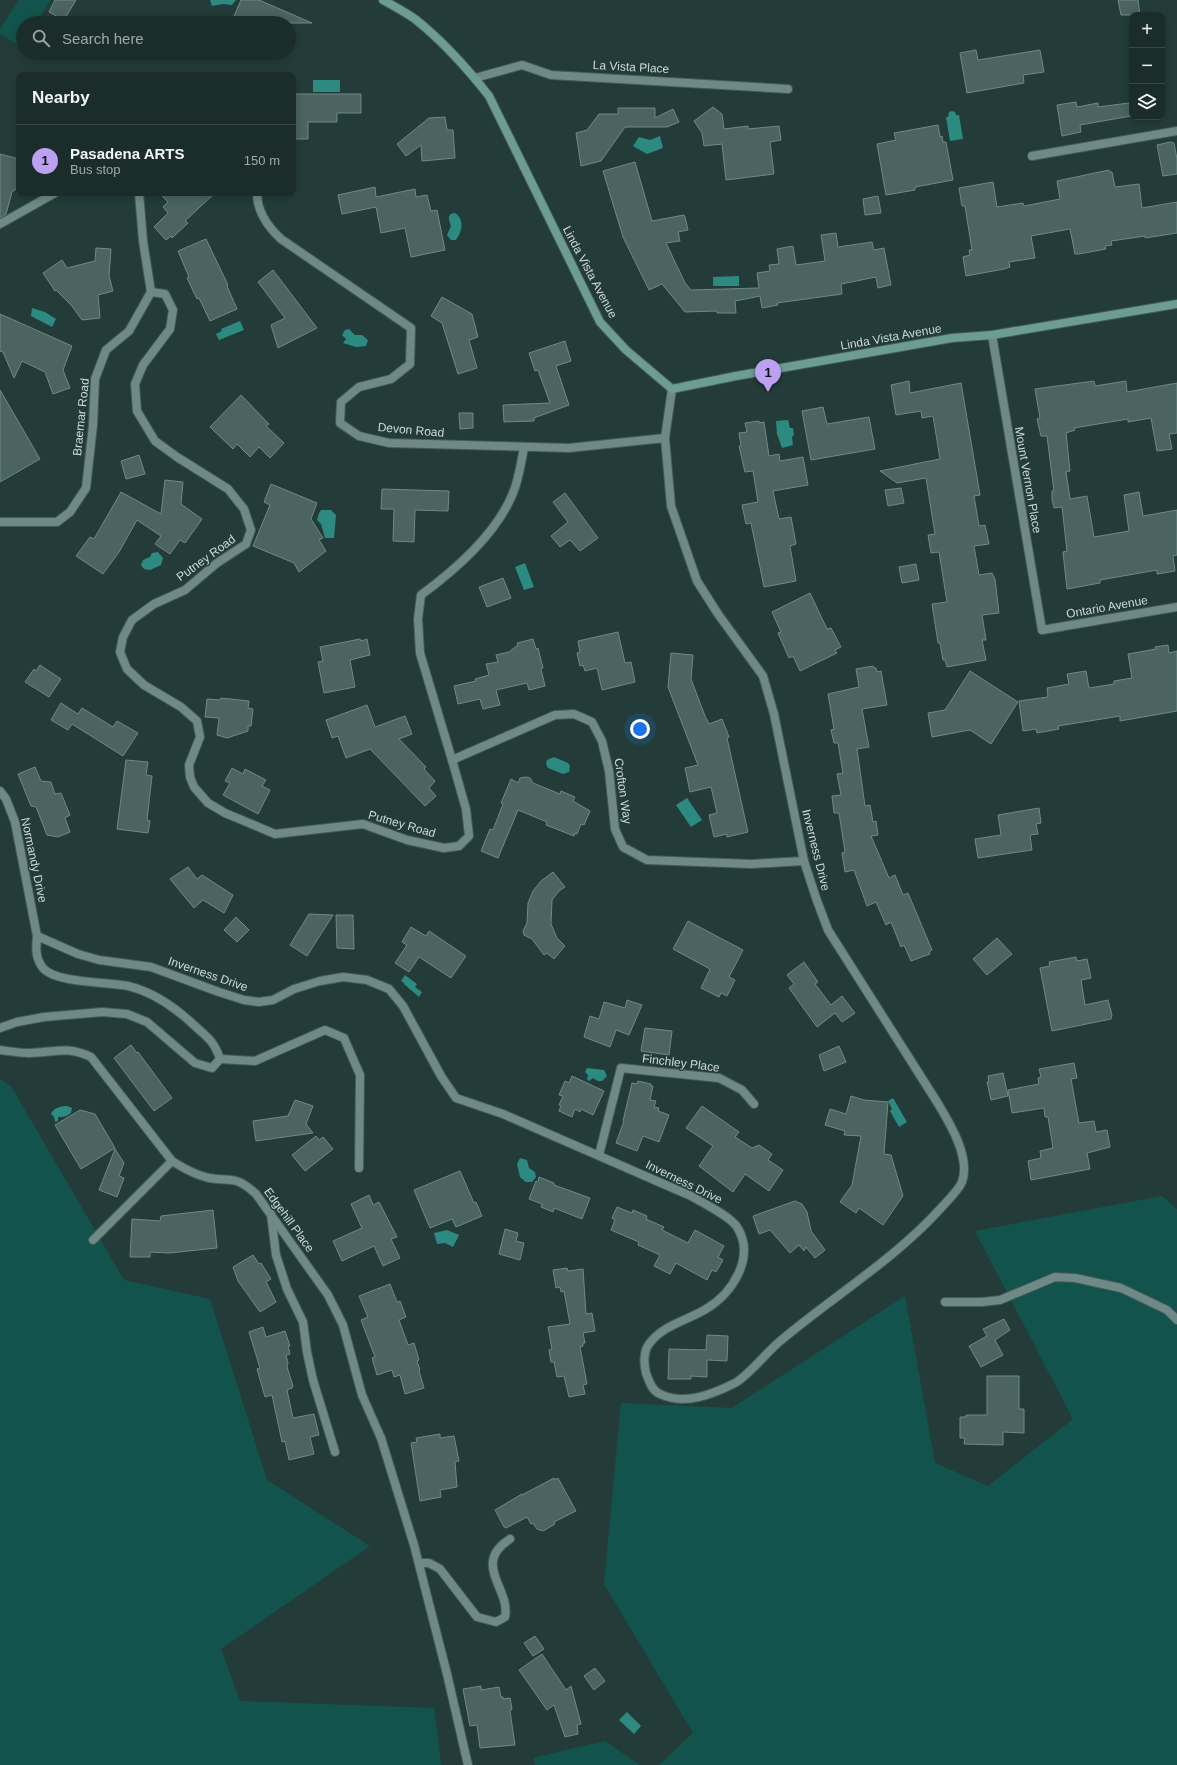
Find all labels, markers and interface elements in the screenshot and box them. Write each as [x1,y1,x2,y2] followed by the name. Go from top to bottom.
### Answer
[1129,12,1165,120] map controls
[1129,12,1165,48] button: +
[16,16,296,60] search box
[30,27,52,49] icon: search
[62,30,144,47] text: Search here
[1129,48,1165,84] button: −
[592,58,670,76] street label: La Vista Place
[1129,84,1165,120] button: layers
[32,88,90,107] text: Nearby
[70,145,185,162] text: Pasadena ARTS
[41,153,49,168] text: 1
[244,153,280,168] text: 150 m
[70,162,121,177] text: Bus stop
[560,224,620,321] street label: Linda Vista Avenue
[839,321,943,353] street label: Linda Vista Avenue
[755,359,781,392] pin: 1
[70,377,92,457] street label: Braemar Road
[377,420,445,440] street label: Devon Road
[1012,426,1044,535] street label: Mount Vernon Place
[174,532,238,584] street label: Putney Road
[1065,593,1149,621] street label: Ontario Avenue
[630,719,650,739] your location
[611,757,635,825] street label: Crofton Way
[367,808,437,840] street label: Putney Road
[799,808,833,892] street label: Inverness Drive
[18,816,50,904] street label: Normandy Drive
[166,954,250,994] street label: Inverness Drive
[641,1051,721,1075] street label: Finchley Place
[643,1157,725,1207] street label: Inverness Drive
[261,1185,317,1255] street label: Edgehill Place

